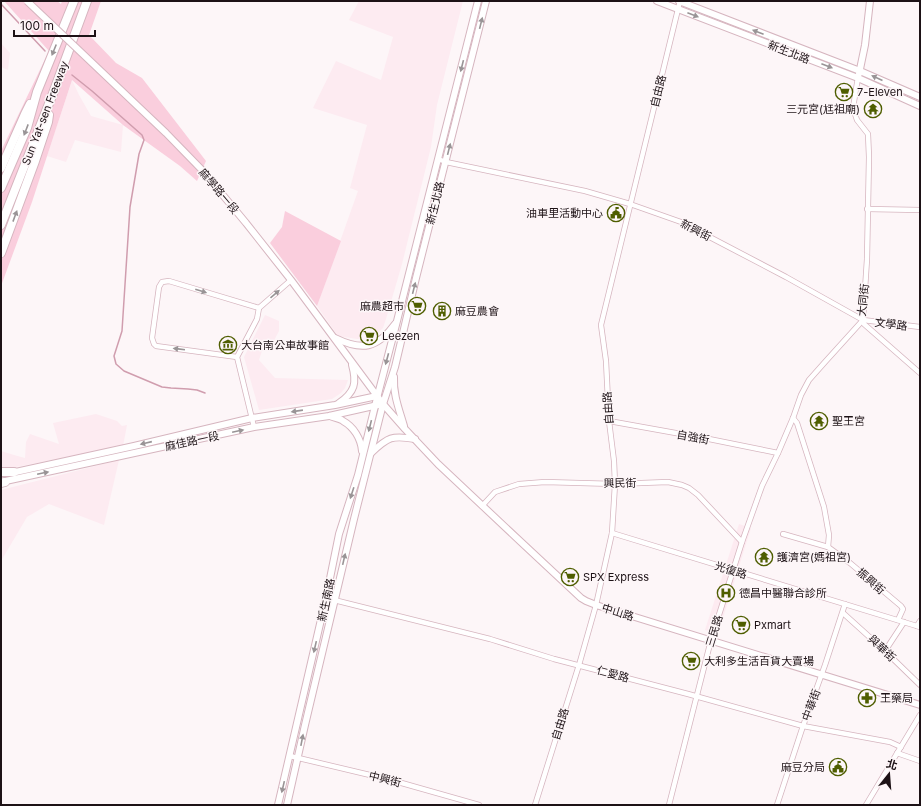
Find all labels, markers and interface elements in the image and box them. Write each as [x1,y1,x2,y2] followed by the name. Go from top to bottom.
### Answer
[14,12,95,38] scale bar
[687,12,699,18] one-way arrow
[478,16,484,28] one-way arrow
[20,18,54,33] text: 100 m
[752,28,764,34] one-way arrow
[766,38,812,66] street label: 新生北路
[51,45,57,56] one-way arrow
[19,59,71,167] street label: Sun Yat-sen Freeway
[459,60,465,72] one-way arrow
[822,64,834,70] one-way arrow
[647,73,669,109] street label: 自由路
[872,75,883,81] one-way arrow
[834,82,854,102] supermarket icon: 7-Eleven
[857,85,903,99] place label: 7-Eleven
[863,99,883,119] temple icon: 三元宮(尪祖廟)
[786,102,860,116] place label: 三元宮(尪祖廟)
[23,124,29,136] one-way arrow
[446,142,452,154] one-way arrow
[196,165,242,217] street label: 麻學路一段
[423,180,447,226] street label: 新生北路
[606,203,626,223] public building icon: 油車里活動中心
[526,206,603,220] place label: 油車里活動中心
[12,210,18,222] one-way arrow
[678,216,714,244] street label: 新興街
[411,282,417,294] one-way arrow
[854,283,872,317] street label: 大同街
[196,288,208,294] one-way arrow
[269,290,280,299] one-way arrow
[407,296,427,316] supermarket icon: 麻農超市
[360,299,404,313] place label: 麻農超市
[432,301,452,321] building icon: 麻豆農會
[455,304,499,318] place label: 麻豆農會
[874,315,908,333] street label: 文學路
[359,326,379,346] supermarket icon: Leezen
[382,329,420,343] place label: Leezen
[218,335,238,355] museum icon: 大台南公車故事館
[241,338,329,352] place label: 大台南公車故事館
[173,346,185,352] one-way arrow
[384,352,390,365] one-way arrow
[600,391,616,425] street label: 自由路
[291,408,303,414] one-way arrow
[809,411,829,431] temple icon: 聖王宮
[832,414,865,428] place label: 聖王宮
[367,420,373,432] one-way arrow
[232,427,244,433] one-way arrow
[676,427,710,447] street label: 自強街
[164,428,220,454] street label: 麻佳路一段
[140,440,152,446] one-way arrow
[37,470,49,476] one-way arrow
[603,476,637,490] street label: 興民街
[349,488,355,500] one-way arrow
[754,547,774,567] temple icon: 護濟宮(媽祖宮)
[777,550,851,564] place label: 護濟宮(媽祖宮)
[342,552,348,565] one-way arrow
[713,558,749,582] street label: 光復路
[854,565,888,597] street label: 振興街
[560,567,580,587] supermarket icon: SPX Express
[583,570,649,584] place label: SPX Express
[315,577,337,623] street label: 新生南路
[716,583,736,603] hospital icon: 德昌中醫聯合診所
[739,586,827,600] place label: 德昌中醫聯合診所
[600,600,636,624] street label: 中山路
[702,613,726,649] street label: 三民路
[731,615,751,635] supermarket icon: Pxmart
[754,618,791,632] place label: Pxmart
[865,632,899,664] street label: 與華街
[312,640,318,653] one-way arrow
[681,651,701,671] supermarket icon: 大利多生活百貨大賣場
[704,654,814,668] place label: 大利多生活百貨大賣場
[595,663,631,685] street label: 仁愛路
[799,687,823,723] street label: 中華街
[857,688,877,708] pharmacy icon: 王藥局
[880,691,913,705] place label: 王藥局
[548,706,572,742] street label: 自由路
[299,734,305,746] one-way arrow
[869,754,909,794] north arrow
[885,756,899,773] text: 北
[828,757,848,777] public building icon: 麻豆分局
[781,760,825,774] place label: 麻豆分局
[367,768,403,790] street label: 中興街
[279,781,285,793] one-way arrow

